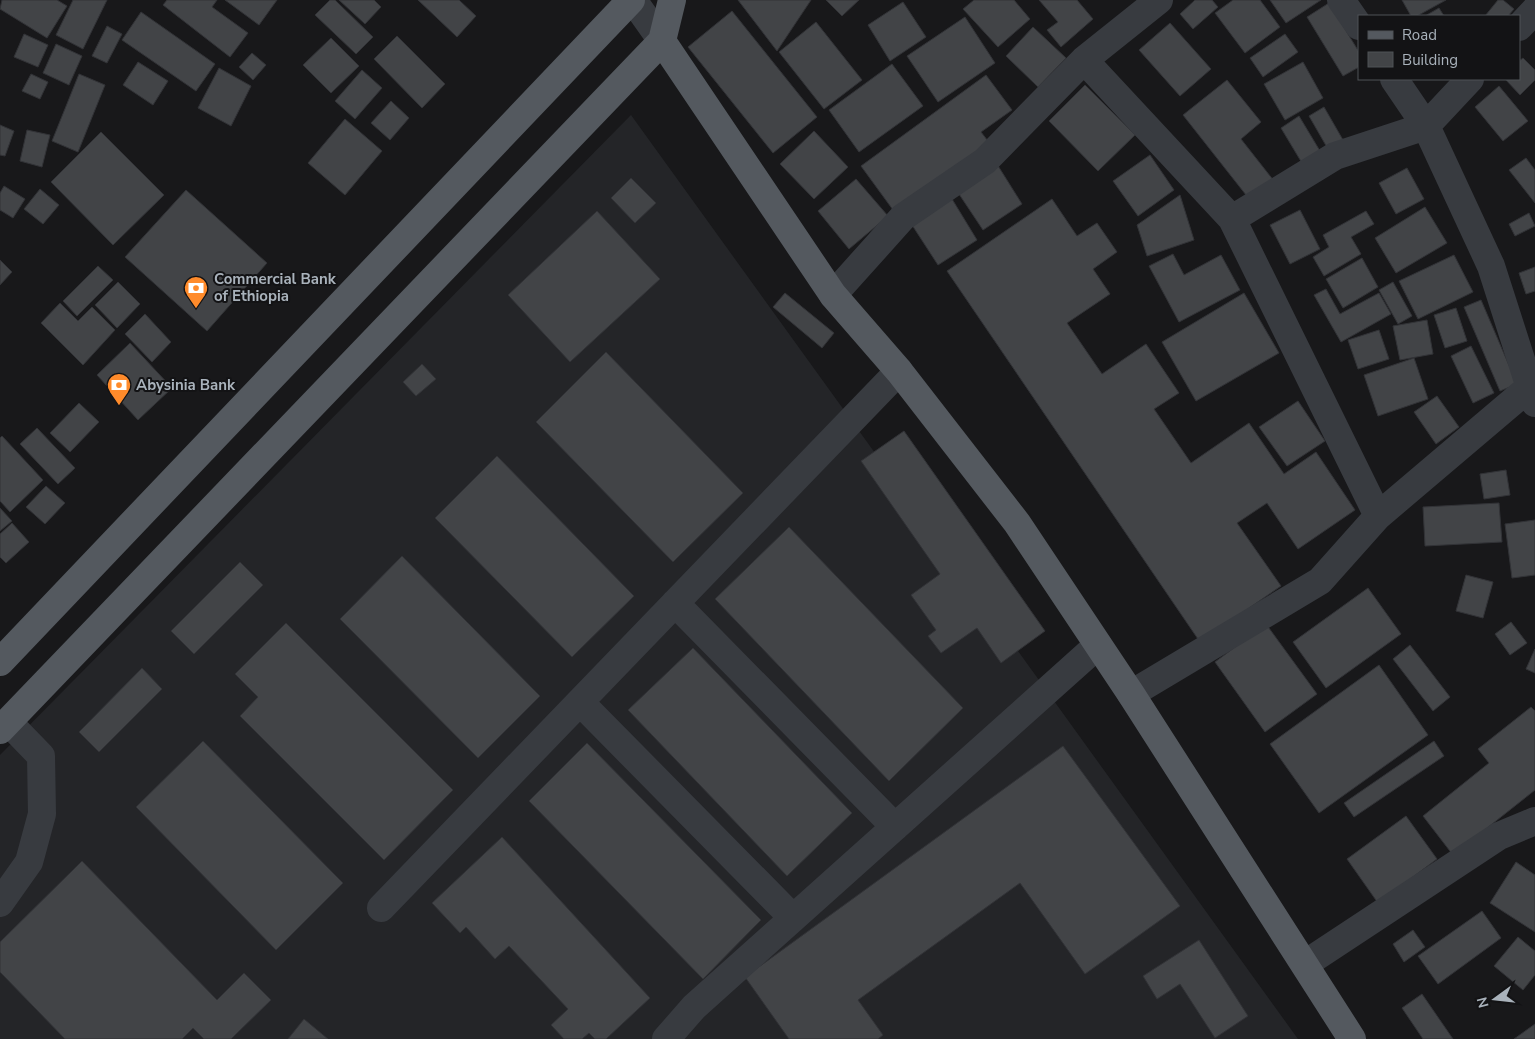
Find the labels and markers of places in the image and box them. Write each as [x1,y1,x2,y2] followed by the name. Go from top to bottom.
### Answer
[214,269,337,306] place label: Commercial Bank of Ethiopia
[183,275,209,309] bank icon: Commercial Bank of Ethiopia
[106,372,132,406] bank icon: Abysinia Bank
[136,375,236,395] place label: Abysinia Bank

